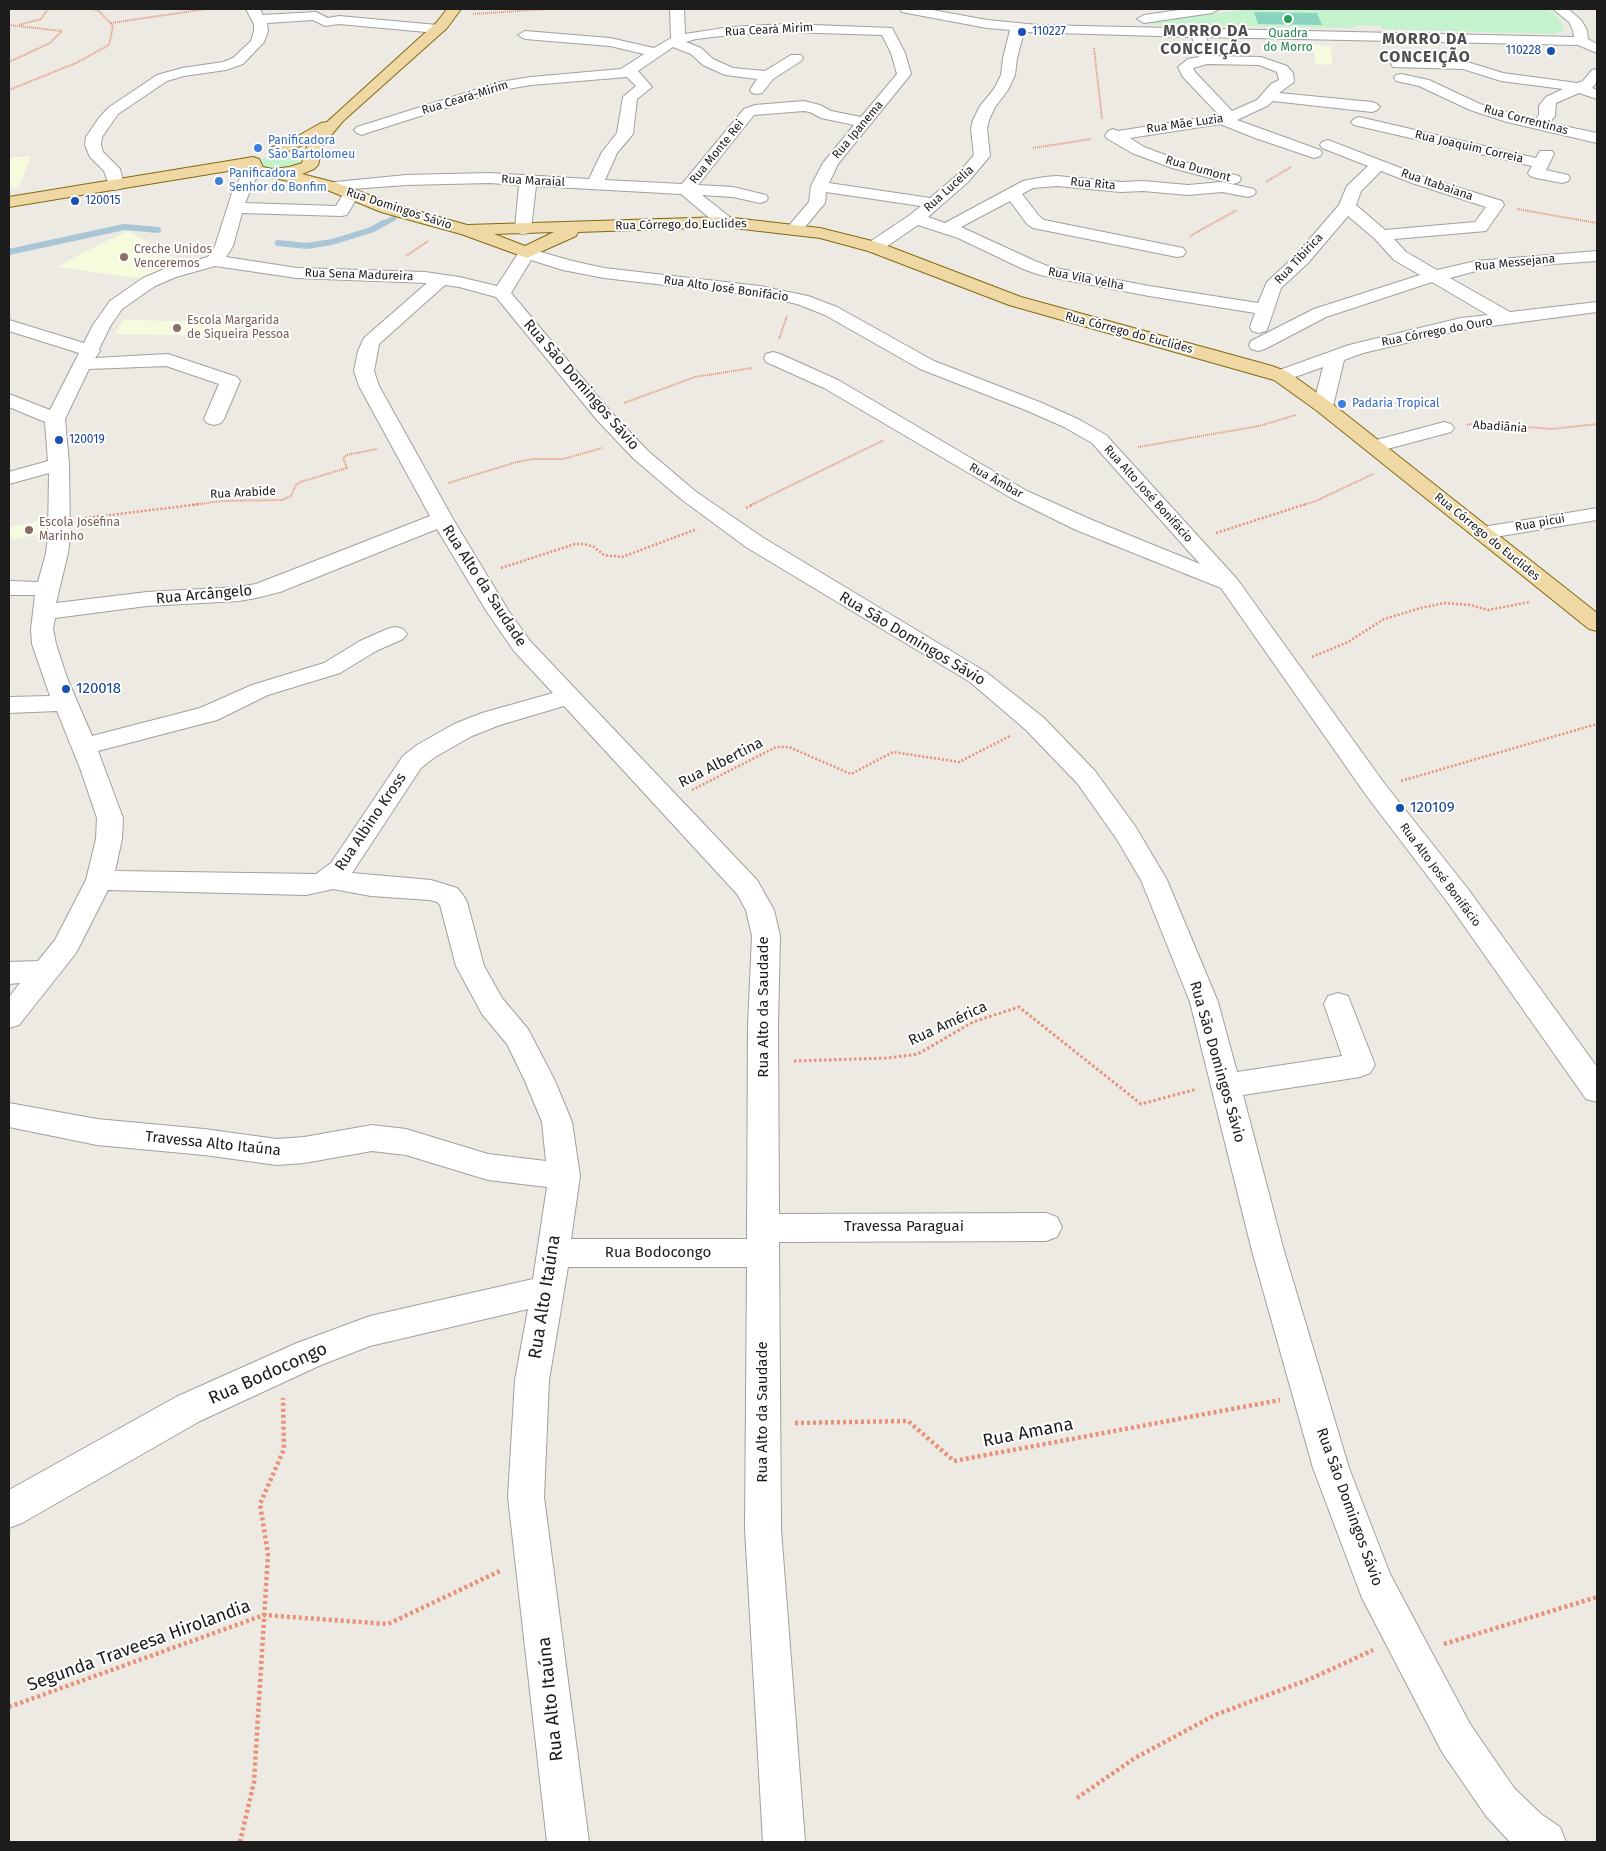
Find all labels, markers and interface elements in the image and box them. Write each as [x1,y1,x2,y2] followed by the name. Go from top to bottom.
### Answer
[1282,13,1294,25] marker: Quadra do Morro
[725,20,813,40] street label: Rua Ceará Mirim
[1159,22,1253,60] district label: MORRO DA CONCEIÇÃO
[1032,25,1066,39] place label: 110227
[1016,26,1028,38] marker: 110227
[1263,27,1313,55] place label: Quadra do Morro
[1378,30,1472,68] district label: MORRO DA CONCEIÇÃO
[1506,44,1541,58] place label: 110228
[1545,45,1557,57] marker: 110228
[420,78,510,118] street label: Rua Ceará-Mirim
[830,98,886,162] street label: Rua Ipanema
[1482,102,1570,138] street label: Rua Correntinas
[1146,111,1224,137] street label: Rua Mãe Luzia
[687,117,747,187] street label: Rua Monte Rei
[1413,128,1525,166] street label: Rua Joaquim Correia
[268,134,355,162] place label: Panificadora São Bartolomeu
[252,142,264,154] marker: Panificadora São Bartolomeu
[1164,153,1232,185] street label: Rua Dumont
[921,163,977,215] street label: Rua Lucelia
[1399,166,1475,204] street label: Rua Itabaiana
[229,167,327,195] place label: Panificadora Senhor do Bonfim
[501,172,565,190] street label: Rua Maraial
[213,175,225,187] marker: Panificadora Senhor do Bonfim
[1070,175,1116,193] street label: Rua Rita
[344,185,454,233] street label: Rua Domingos Sávio
[85,194,120,208] place label: 120015
[69,195,81,207] marker: 120015
[615,217,747,233] street label: Rua Córrego do Euclides
[1272,231,1326,287] street label: Rua Tibirica
[134,243,212,271] place label: Creche Unidos Venceremos
[118,251,130,263] marker: Creche Unidos Venceremos
[1474,252,1556,274] street label: Rua Messejana
[1047,265,1125,293] street label: Rua Vila Velha
[304,266,414,284] street label: Rua Sena Madureira
[663,273,789,305] street label: Rua Alto José Bonifácio
[1064,309,1194,357] street label: Rua Córrego do Euclides
[187,314,289,342] place label: Escola Margarida de Siqueira Pessoa
[1380,314,1494,350] street label: Rua Córrego do Ouro
[519,316,643,454] street label: Rua São Domingos Sávio
[171,322,183,334] marker: Escola Margarida de Siqueira Pessoa
[1352,397,1439,411] place label: Padaria Tropical
[1336,398,1348,410] marker: Padaria Tropical
[1472,418,1528,436] street label: Abadiânia
[69,433,105,447] place label: 120019
[53,434,65,446] marker: 120019
[1101,442,1195,546] street label: Rua Alto José Bonifácio
[967,460,1025,502] street label: Rua Âmbar
[210,484,276,502] street label: Rua Arabide
[1431,490,1543,584] street label: Rua Córrego do Euclides
[1514,512,1566,534] street label: Rua picui
[39,516,120,544] place label: Escola Josefina Marinho
[438,522,530,650] street label: Rua Alto da Saudade
[23,524,35,536] marker: Escola Josefina Marinho
[155,582,253,608] street label: Rua Arcângelo
[836,588,988,690] street label: Rua São Domingos Sávio
[76,680,121,698] place label: 120018
[60,683,72,695] marker: 120018
[676,734,766,792] street label: Rua Albertina
[332,770,410,874] street label: Rua Albino Kross
[1410,799,1455,817] place label: 120109
[1394,802,1406,814] marker: 120109
[1396,820,1484,930] street label: Rua Alto José Bonifácio
[755,936,773,1078] street label: Rua Alto da Saudade
[1185,979,1249,1145] street label: Rua São Domingos Sávio
[906,998,990,1050] street label: Rua América
[144,1128,282,1160] street label: Travessa Alto Itaúna
[844,1218,964,1236] street label: Travessa Paraguai
[525,1233,565,1361] street label: Rua Alto Itaúna
[605,1244,711,1262] street label: Rua Bodocongo
[205,1338,331,1410] street label: Rua Bodocongo
[754,1341,772,1483] street label: Rua Alto da Saudade
[981,1414,1075,1452] street label: Rua Amana
[1312,1425,1386,1589] street label: Rua São Domingos Sávio
[24,1595,254,1697] street label: Segunda Traveesa Hirolandia
[534,1636,568,1762] street label: Rua Alto Itaúna

